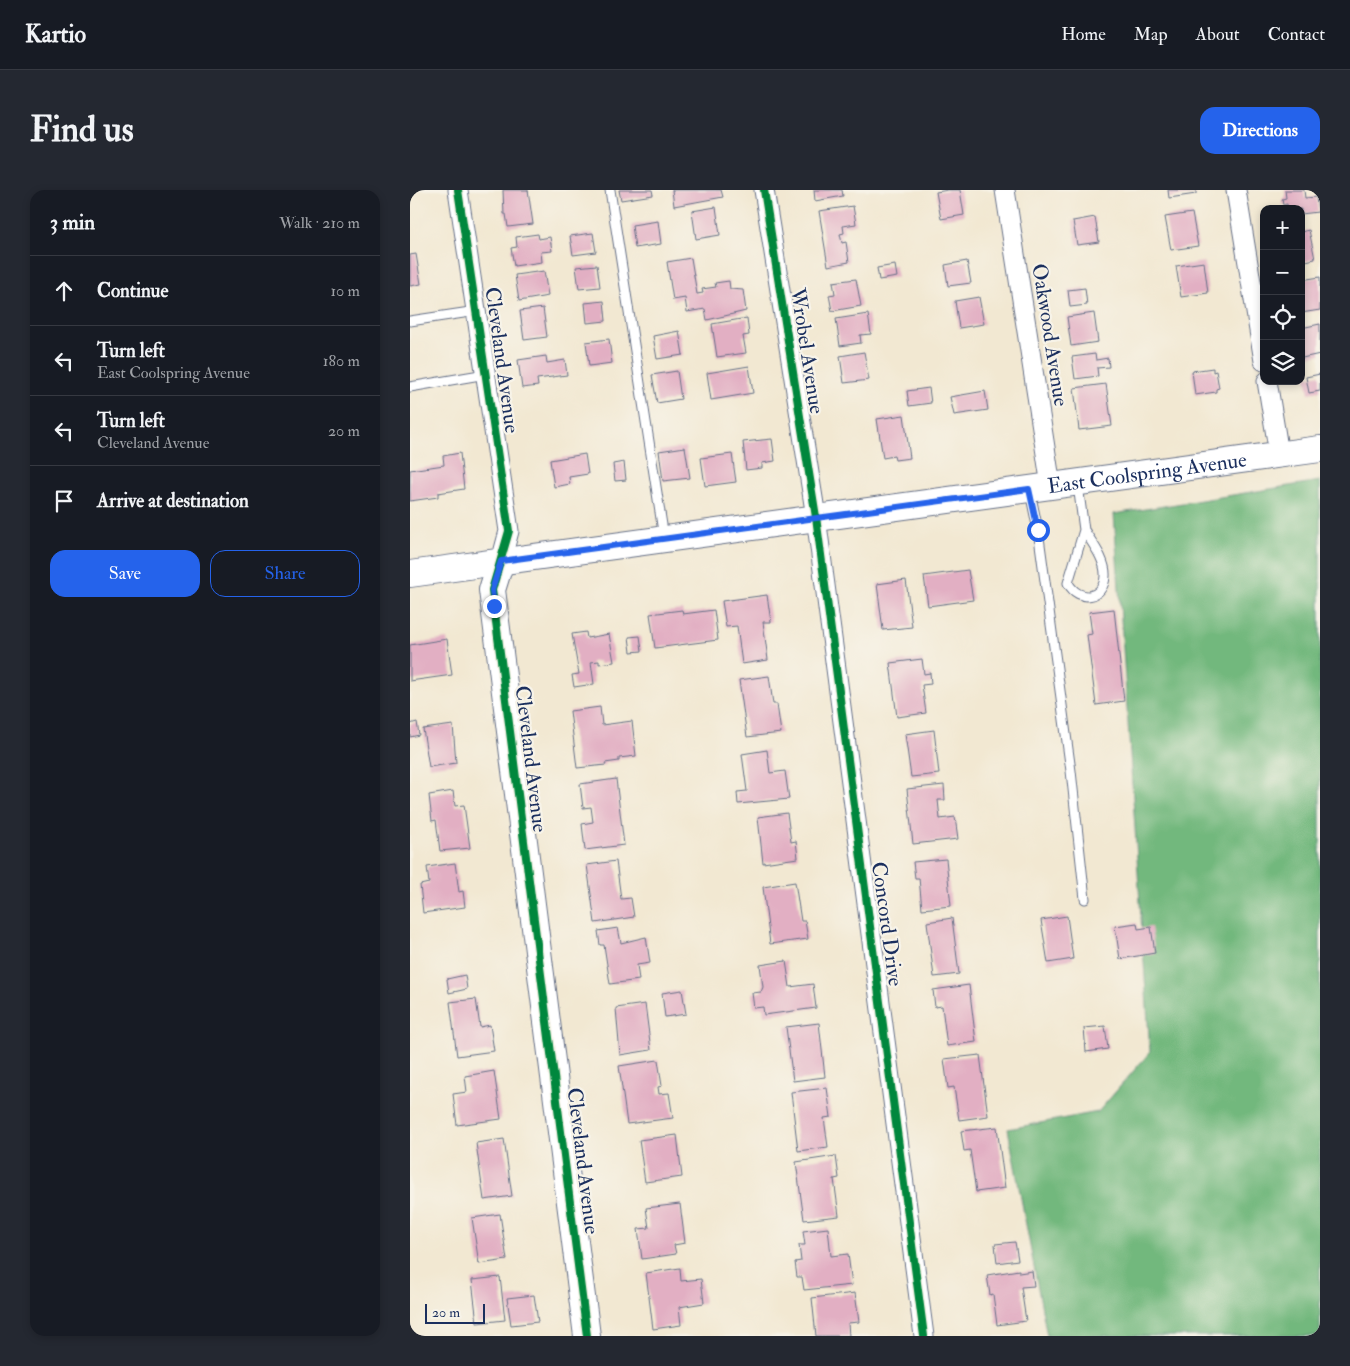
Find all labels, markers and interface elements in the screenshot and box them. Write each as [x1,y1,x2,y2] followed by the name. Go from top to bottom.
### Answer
[25,19,86,50] text: Kartio
[1061,23,1106,46] text: Home
[1134,23,1168,46] text: Map
[1196,23,1240,46] text: About
[1268,23,1325,46] text: Contact
[1200,107,1320,154] button: Directions
[30,108,134,152] text: Find us
[1260,205,1305,385] map controls
[1260,205,1305,250] button: +
[50,209,95,236] text: 3 min
[279,213,360,233] text: Walk · 210 m
[1260,250,1305,295] button: −
[1025,262,1075,409] street label: Oakwood Avenue
[50,277,78,305] icon: ahead
[97,279,168,303] text: Continue
[330,281,360,301] text: 10 m
[478,285,526,435] street label: Cleveland Avenue
[784,285,830,416] street label: Wrobel Avenue
[1260,295,1305,340] button: locate
[97,339,165,363] text: Turn left
[1260,340,1305,385] button: layers
[50,347,78,375] icon: left
[323,351,360,371] text: 180 m
[97,363,250,383] text: East Coolspring Avenue
[97,409,165,433] text: Turn left
[50,417,78,445] icon: left
[328,421,360,441] text: 20 m
[97,433,209,453] text: Cleveland Avenue
[1046,446,1249,500] street label: East Coolspring Avenue
[50,487,78,515] icon: arrive
[97,489,249,513] text: Arrive at destination
[1027,519,1050,542] route start
[50,550,200,597] button: Save
[210,550,360,597] button: Share
[483,595,506,618] route end
[509,684,553,834] street label: Cleveland Avenue
[865,860,909,988] street label: Concord Drive
[561,1086,605,1236] street label: Cleveland Avenue
[425,1301,485,1324] scale bar
[432,1304,460,1321] text: 20 m

